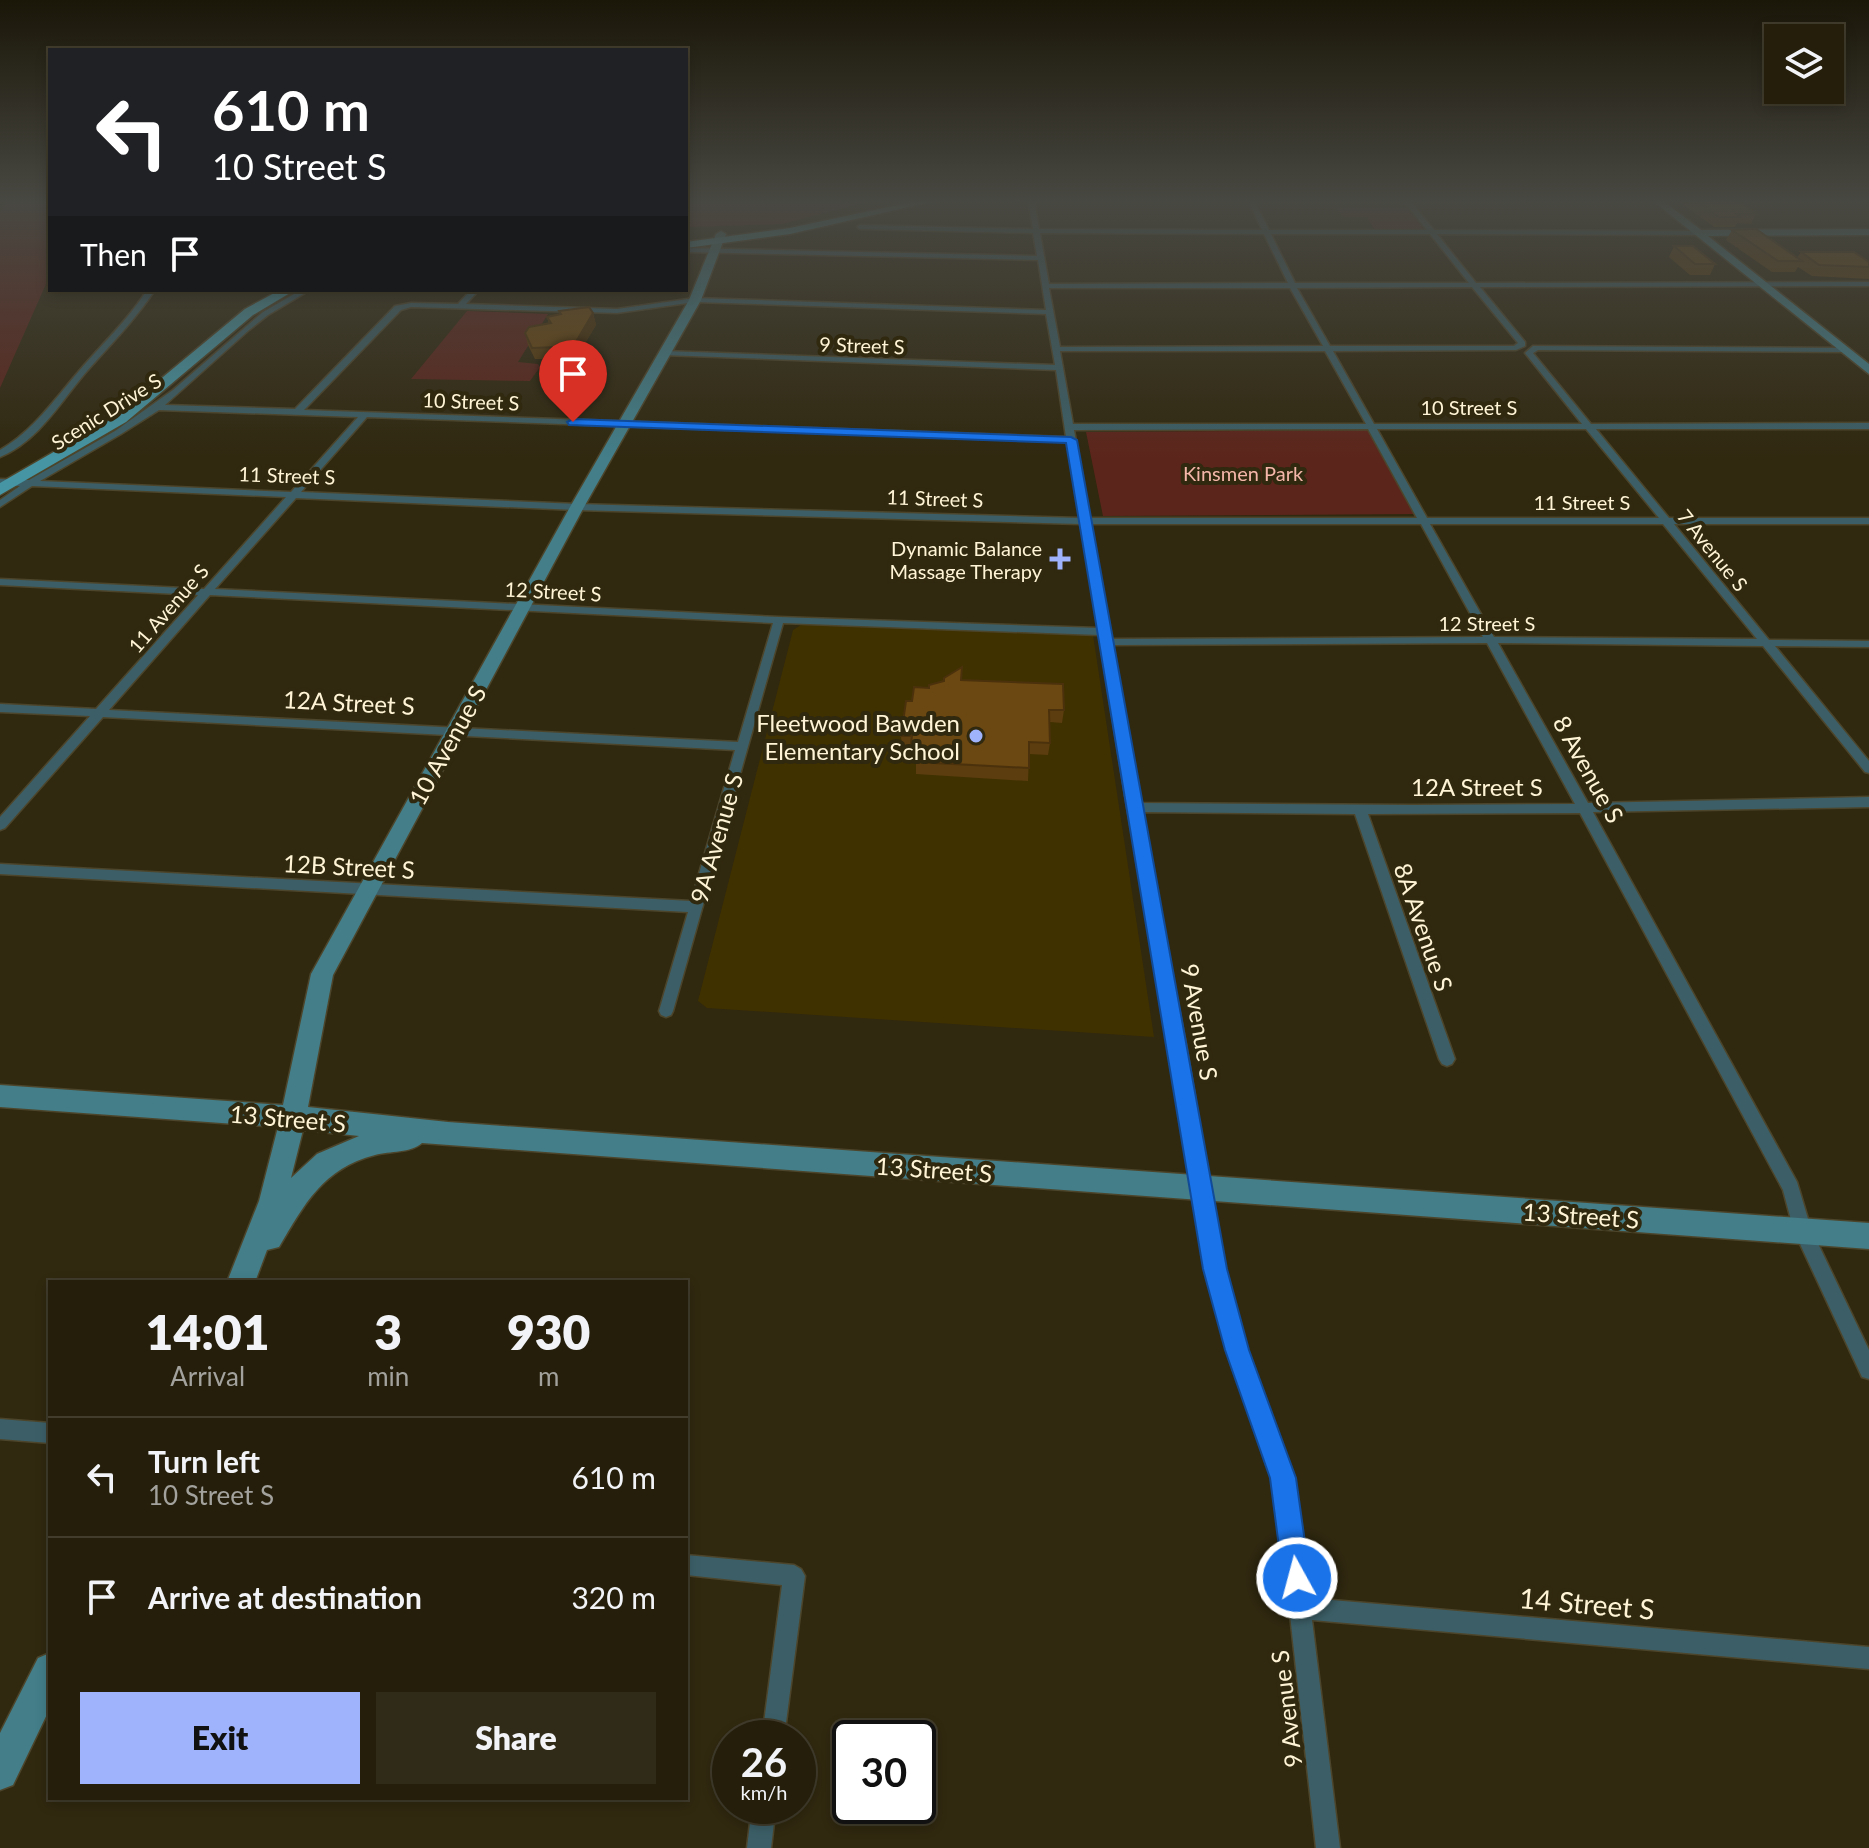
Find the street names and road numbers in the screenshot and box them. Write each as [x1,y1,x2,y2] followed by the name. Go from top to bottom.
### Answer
[819,332,905,358] street label: 9 Street S
[47,368,165,454] street label: Scenic Drive S
[422,387,520,415] street label: 10 Street S
[1421,395,1517,419] street label: 10 Street S
[238,461,336,489] street label: 11 Street S
[886,484,984,512] street label: 11 Street S
[1534,490,1630,514] street label: 11 Street S
[1673,504,1753,596] street label: 7 Avenue S
[123,559,213,657] street label: 11 Avenue S
[504,576,602,606] street label: 12 Street S
[1439,611,1535,635] street label: 12 Street S
[402,680,492,810] street label: 10 Avenue S
[282,684,416,720] street label: 12A Street S
[1548,710,1630,828] street label: 8 Avenue S
[684,770,748,906] street label: 9A Avenue S
[1411,772,1543,801] street label: 12A Street S
[282,848,416,884] street label: 12B Street S
[1389,859,1459,995] street label: 8A Avenue S
[1175,961,1225,1083] street label: 9 Avenue S
[229,1098,347,1138] street label: 13 Street S
[875,1150,993,1188] street label: 13 Street S
[1522,1196,1640,1234] street label: 13 Street S
[1518,1580,1656,1626] street label: 14 Street S
[1264,1649,1308,1769] street label: 9 Avenue S

